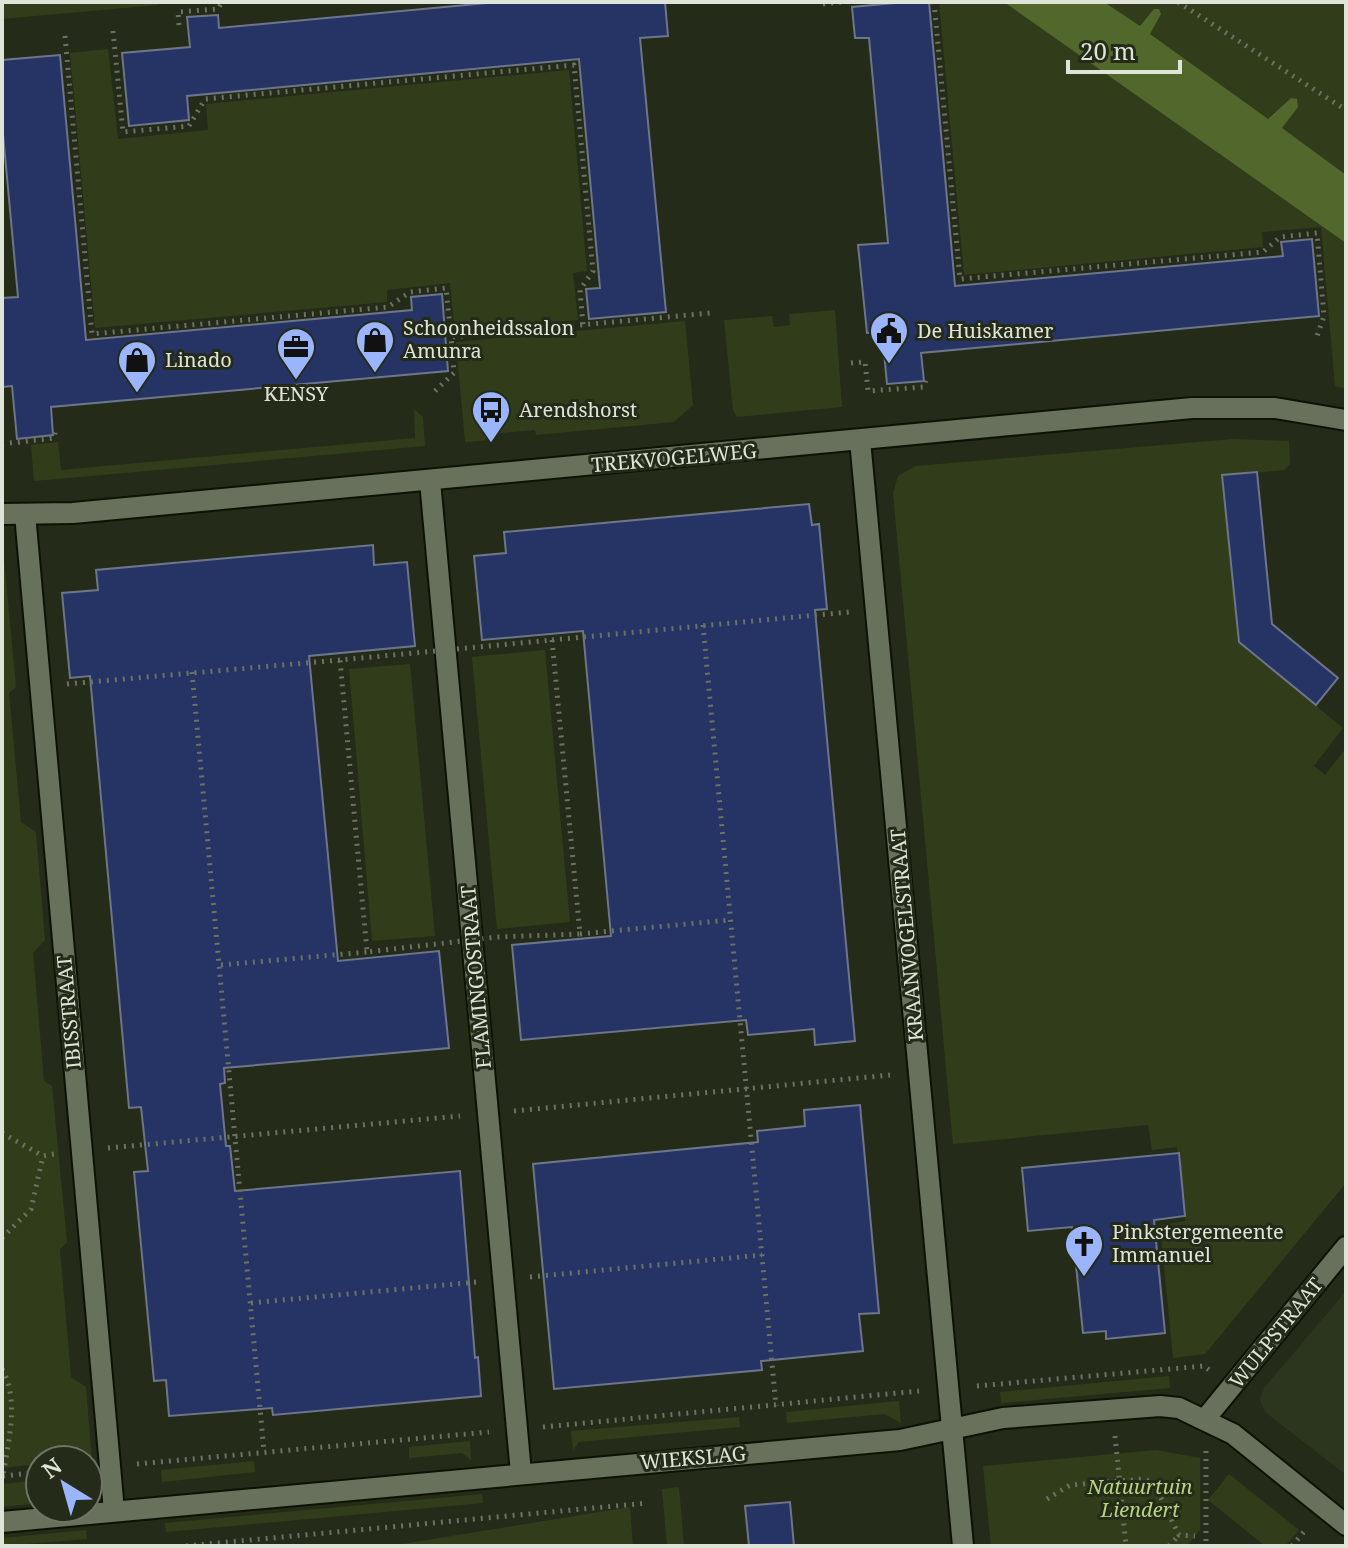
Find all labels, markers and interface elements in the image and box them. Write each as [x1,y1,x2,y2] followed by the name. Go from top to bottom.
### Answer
[1068,24,1180,74] scale bar
[1080,34,1136,67] text: 20 m
[868,310,910,365] public building icon: De Huiskamer
[403,314,575,364] place label: Schoonheidssalon Amunra
[917,317,1054,344] place label: De Huiskamer
[354,319,396,374] shop icon: Schoonheidssalon Amunra
[275,326,317,381] office icon: KENSY
[116,339,158,394] shop icon: Linado
[165,346,232,373] place label: Linado
[264,380,329,407] place label: KENSY
[470,389,512,444] bus stop icon: Arendshorst
[519,396,637,423] place label: Arendshorst
[590,437,758,478] street label: TREKVOGELWEG
[884,828,929,1042] street label: KRAANVOGELSTRAAT
[454,884,497,1070] street label: FLAMINGOSTRAAT
[50,954,87,1070] street label: IBISSTRAAT
[1112,1218,1284,1268] place label: Pinkstergemeente Immanuel
[1063,1223,1105,1278] church icon: Pinkstergemeente Immanuel
[1223,1272,1329,1394] street label: WULPSTRAAT
[639,1439,747,1476] street label: WIEKSLAG
[24,1444,104,1524] north arrow
[35,1450,67,1484] text: N
[1087,1473,1192,1523] park label: Natuurtuin Liendert

